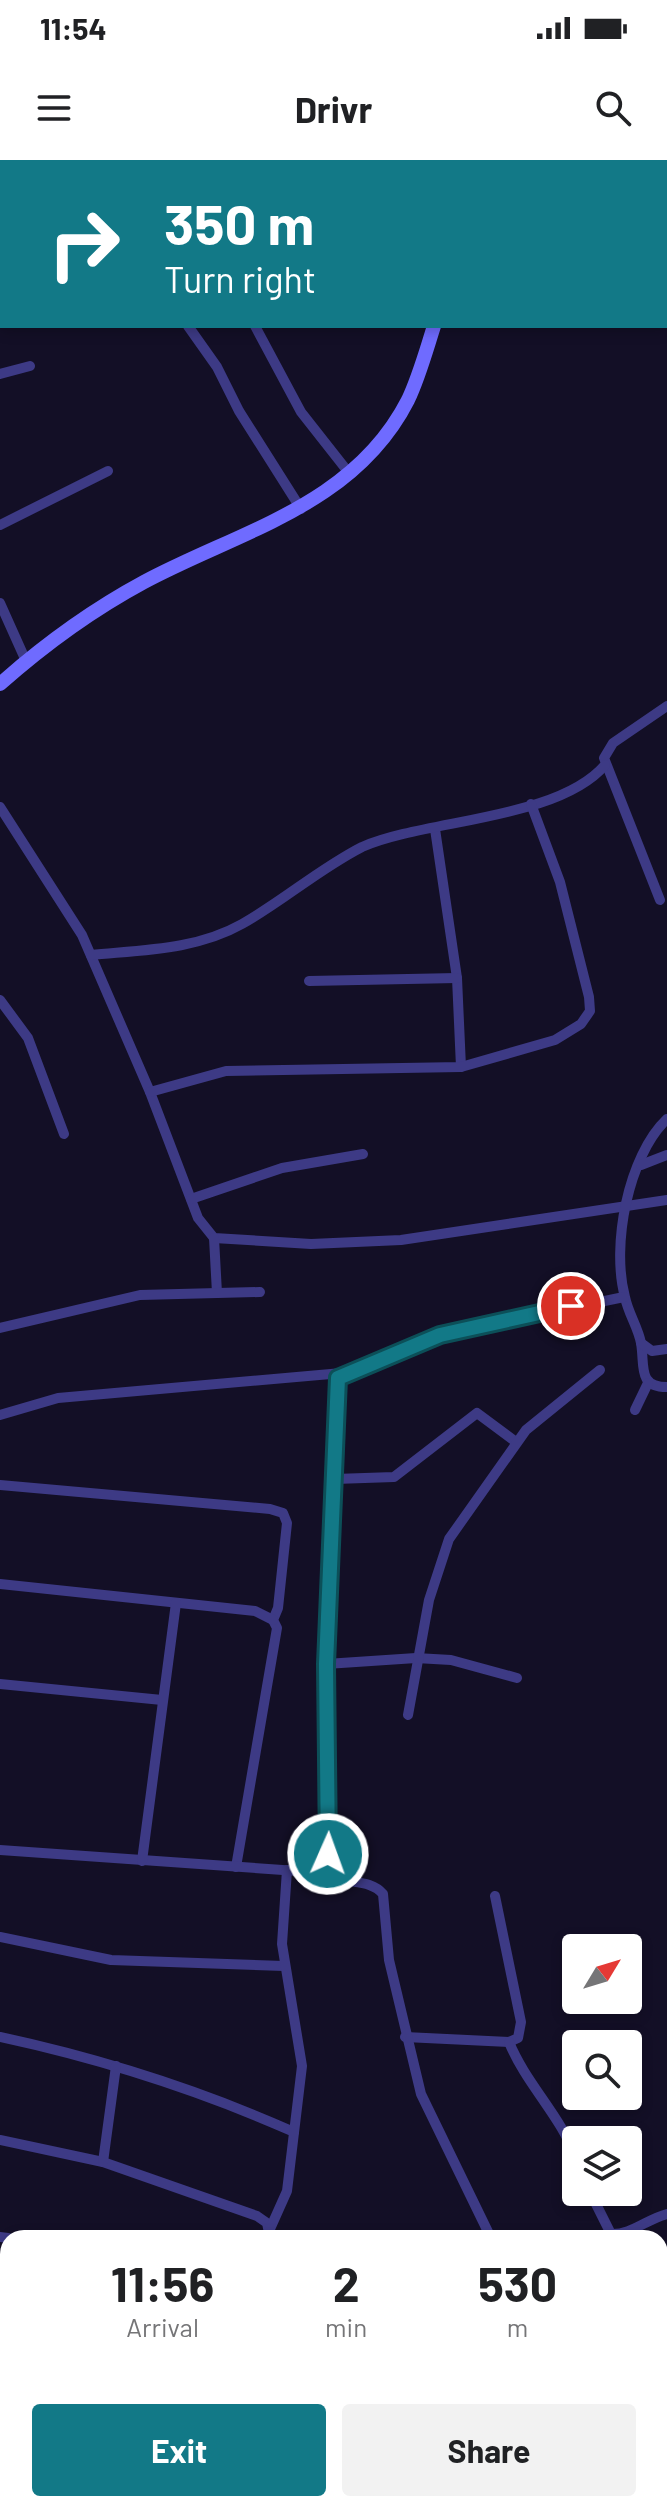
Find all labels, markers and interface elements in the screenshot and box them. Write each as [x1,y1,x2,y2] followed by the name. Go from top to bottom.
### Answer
[40,10,107,46] text: 11:54
[32,86,76,130] icon: menu
[591,86,635,130] icon: search
[295,87,372,130] text: Drivr
[164,189,314,256] text: 350 m
[32,192,136,296] icon: right
[164,257,316,300] text: Turn right
[537,1272,605,1340] pin
[549,1284,593,1328] icon: arrive
[286,1812,370,1896] position arrow
[562,1934,642,2014] north arrow
[562,1934,642,2206] map controls
[562,2030,642,2110] button: search
[562,2126,642,2206] button: layers
[111,2254,214,2312] text: 11:56
[333,2254,360,2312] text: 2
[478,2254,557,2312] text: 530
[126,2311,199,2342] text: Arrival
[325,2311,367,2342] text: min
[507,2311,528,2342] text: m
[32,2404,326,2496] button: Exit
[342,2404,636,2496] button: Share

